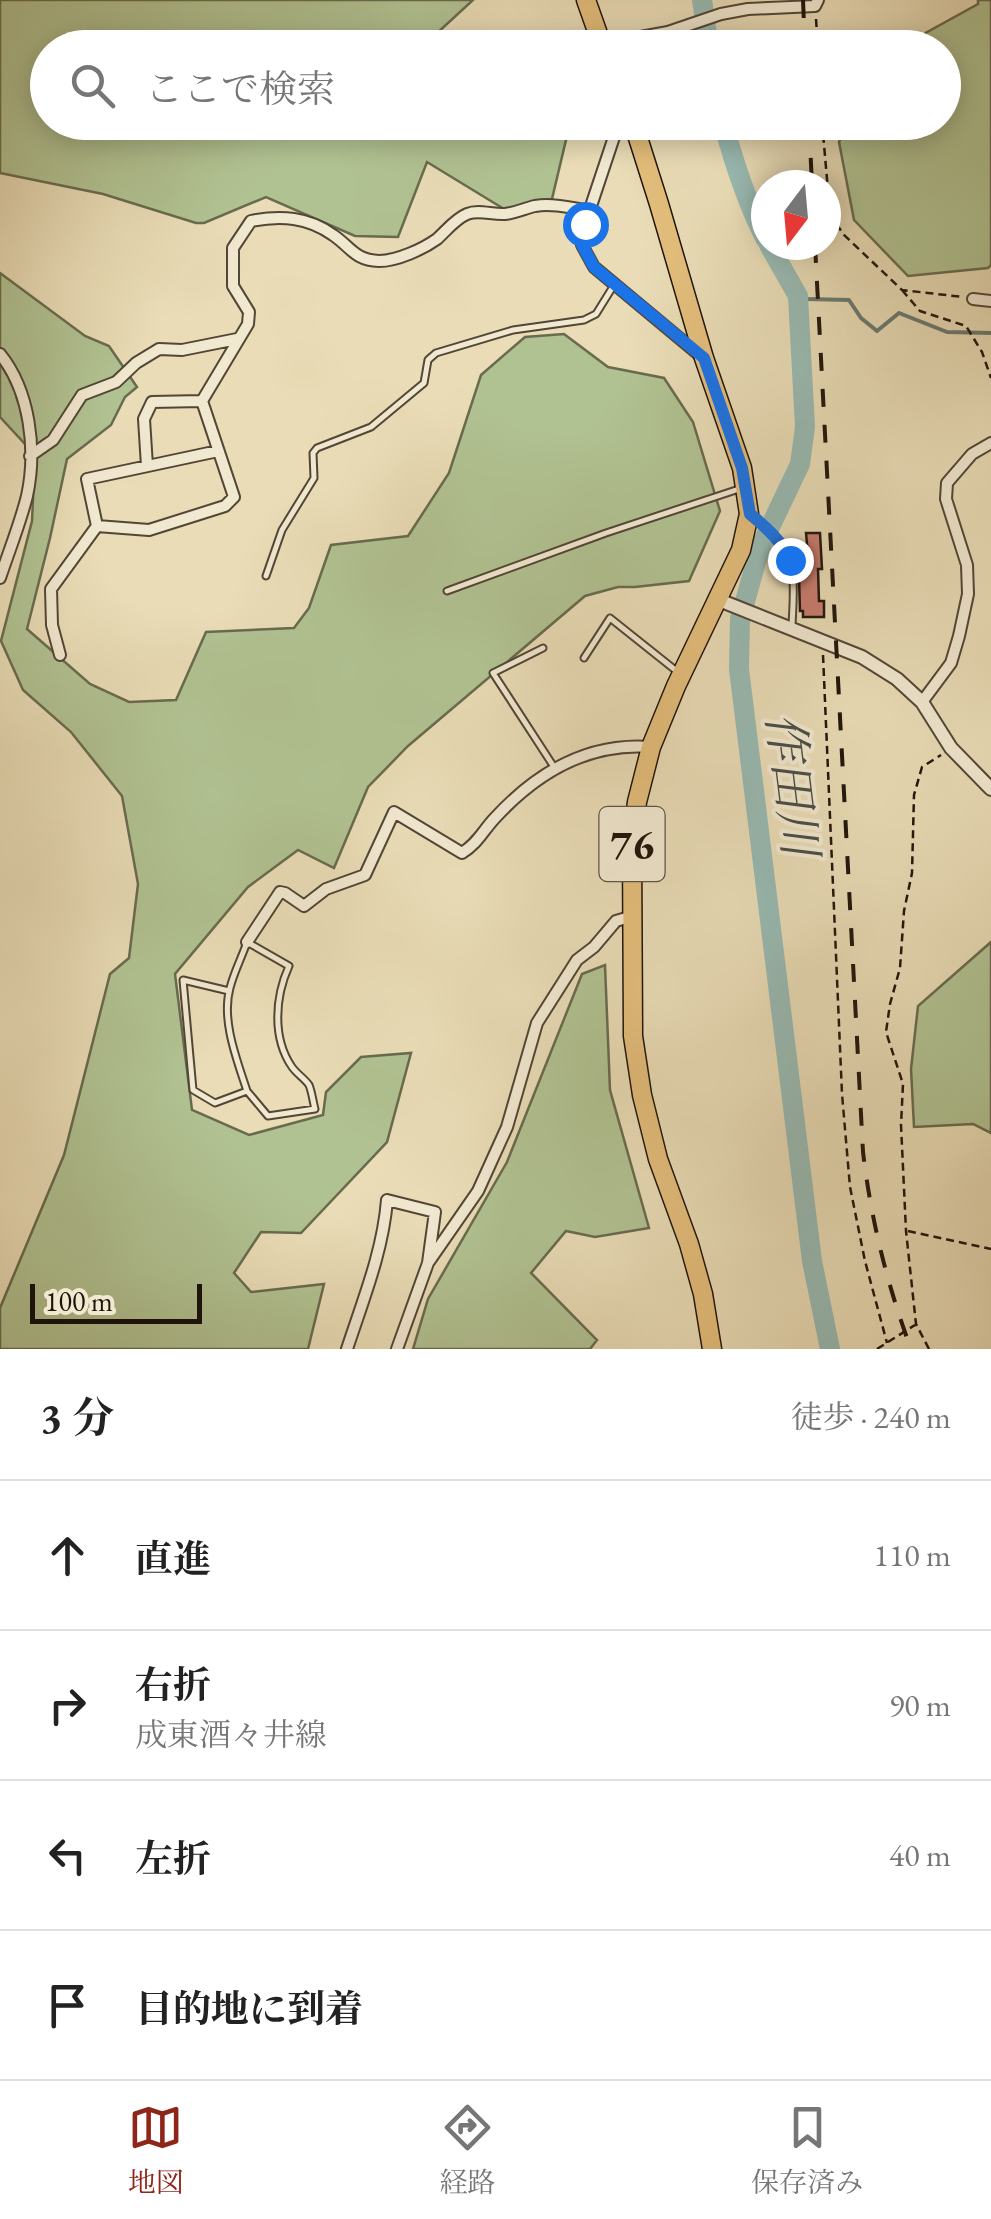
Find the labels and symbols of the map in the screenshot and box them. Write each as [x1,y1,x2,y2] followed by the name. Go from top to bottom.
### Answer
[751,170,841,260] north arrow
[563,202,609,248] route start
[768,538,814,584] route end
[753,709,833,864] water label: 作田川
[600,807,664,881] road number: 76
[30,1279,202,1324] scale bar

